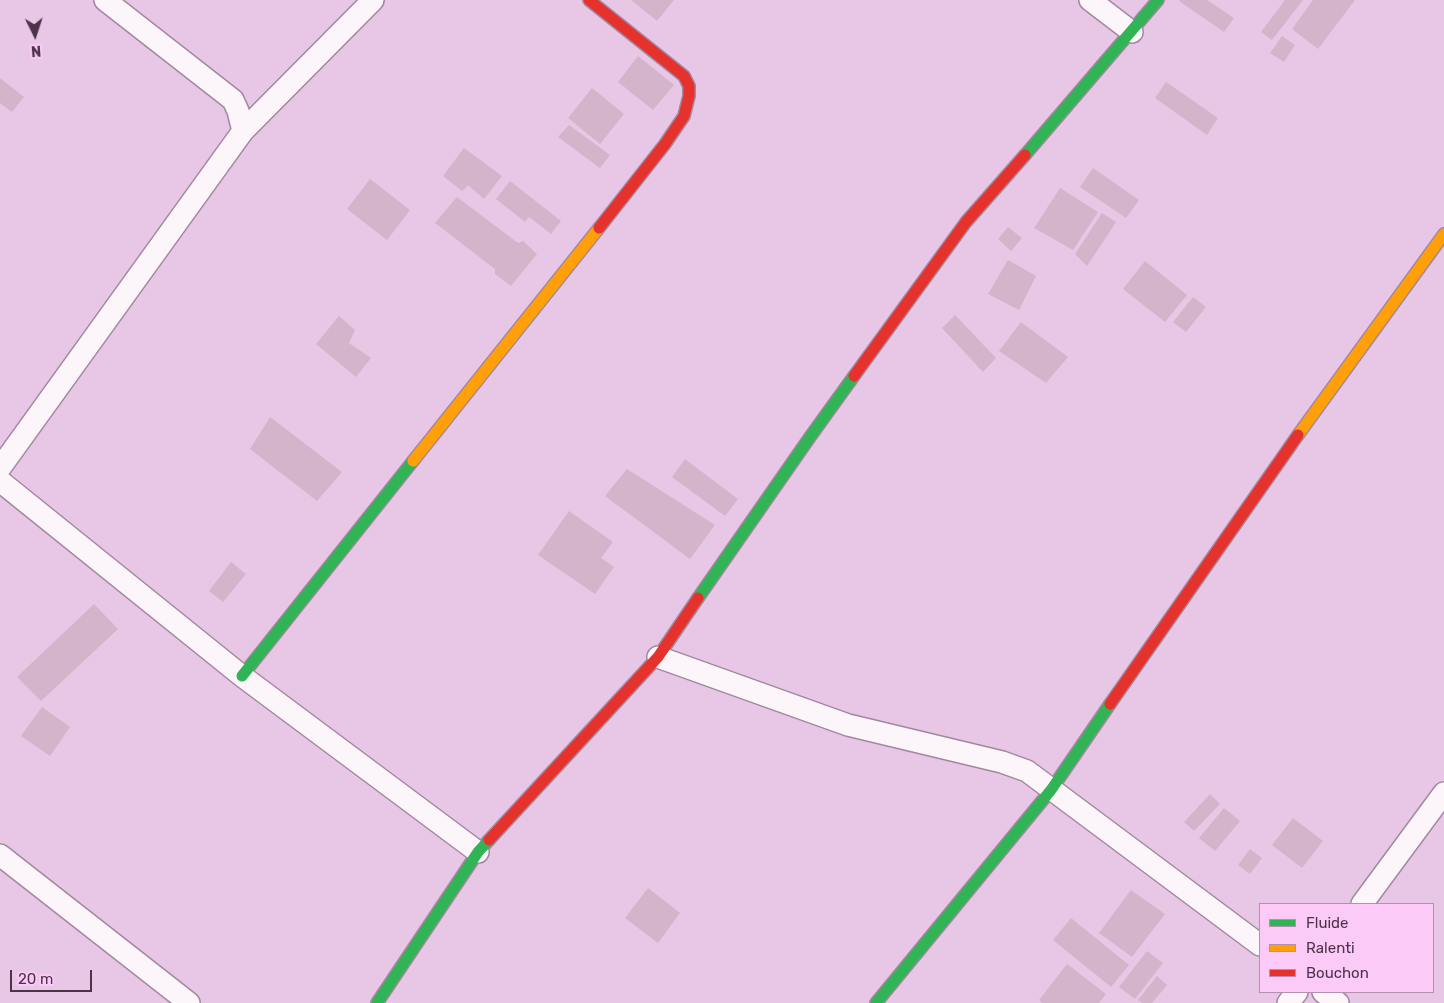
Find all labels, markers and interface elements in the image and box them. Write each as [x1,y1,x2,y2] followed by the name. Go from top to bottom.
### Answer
[10,10,60,60] north arrow
[30,42,42,59] text: N
[1259,903,1434,993] legend
[1306,914,1348,932] text: Fluide
[1306,939,1355,957] text: Ralenti
[12,960,95,992] scale bar
[1306,964,1369,982] text: Bouchon
[18,970,53,988] text: 20 m

